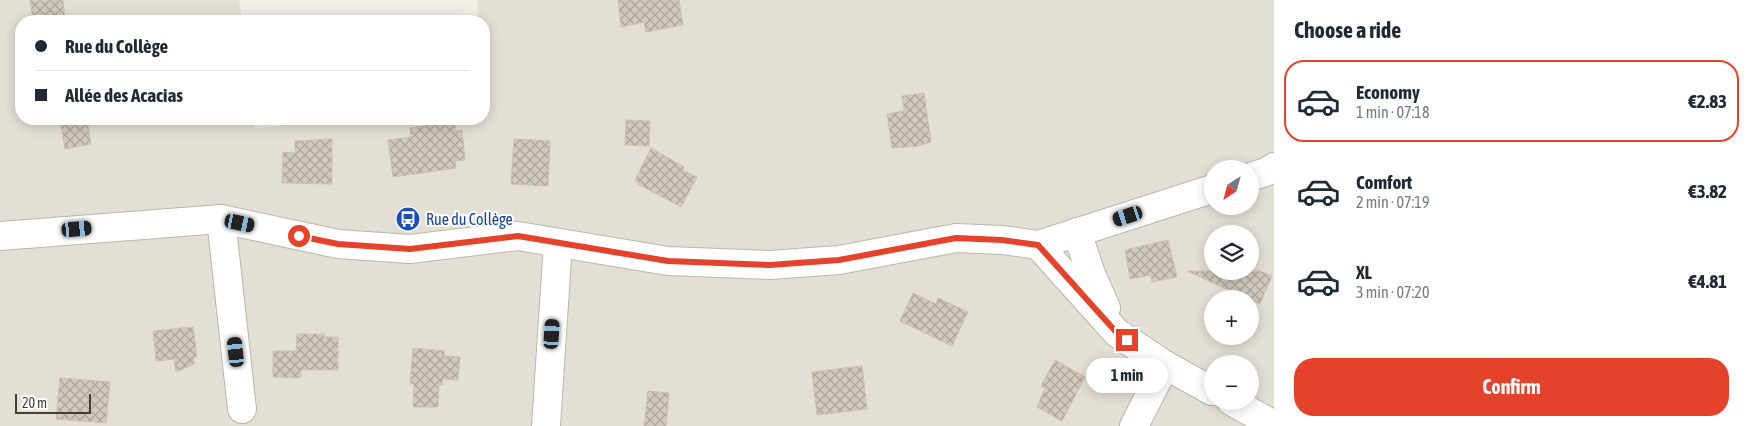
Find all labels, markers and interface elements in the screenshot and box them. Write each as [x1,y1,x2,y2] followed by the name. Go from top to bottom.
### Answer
[1294,17,1401,43] text: Choose a ride
[65,35,168,57] text: Rue du Collège
[1296,79,1341,124] icon: car
[1356,81,1420,103] text: Economy
[65,84,183,106] text: Allée des Acacias
[1688,90,1727,112] text: €2.83
[1356,103,1429,121] text: 1 min · 07:18
[1204,160,1259,215] north arrow
[1204,160,1259,410] map controls
[1296,169,1341,214] icon: car
[1356,171,1412,193] text: Comfort
[1688,180,1727,202] text: €3.82
[1356,193,1429,211] text: 2 min · 07:19
[1111,204,1144,228] car
[395,206,421,232] bus stop icon: Rue du Collège
[426,210,513,229] place label: Rue du Collège
[223,213,256,233] car
[61,220,92,238] car
[288,225,310,247] route start
[1204,225,1259,280] button: layers
[1296,259,1341,304] icon: car
[1356,261,1372,283] text: XL
[1688,270,1727,292] text: €4.81
[1356,283,1429,301] text: 3 min · 07:20
[1204,290,1259,345] button: +
[543,319,560,349] car
[1116,329,1138,351] route end
[226,336,245,368] car
[1204,355,1259,410] button: −
[1086,358,1168,392] callout: 1 min
[1294,358,1729,416] button: Confirm
[1111,366,1143,384] text: 1 min
[15,391,91,414] scale bar
[22,395,47,411] text: 20 m

